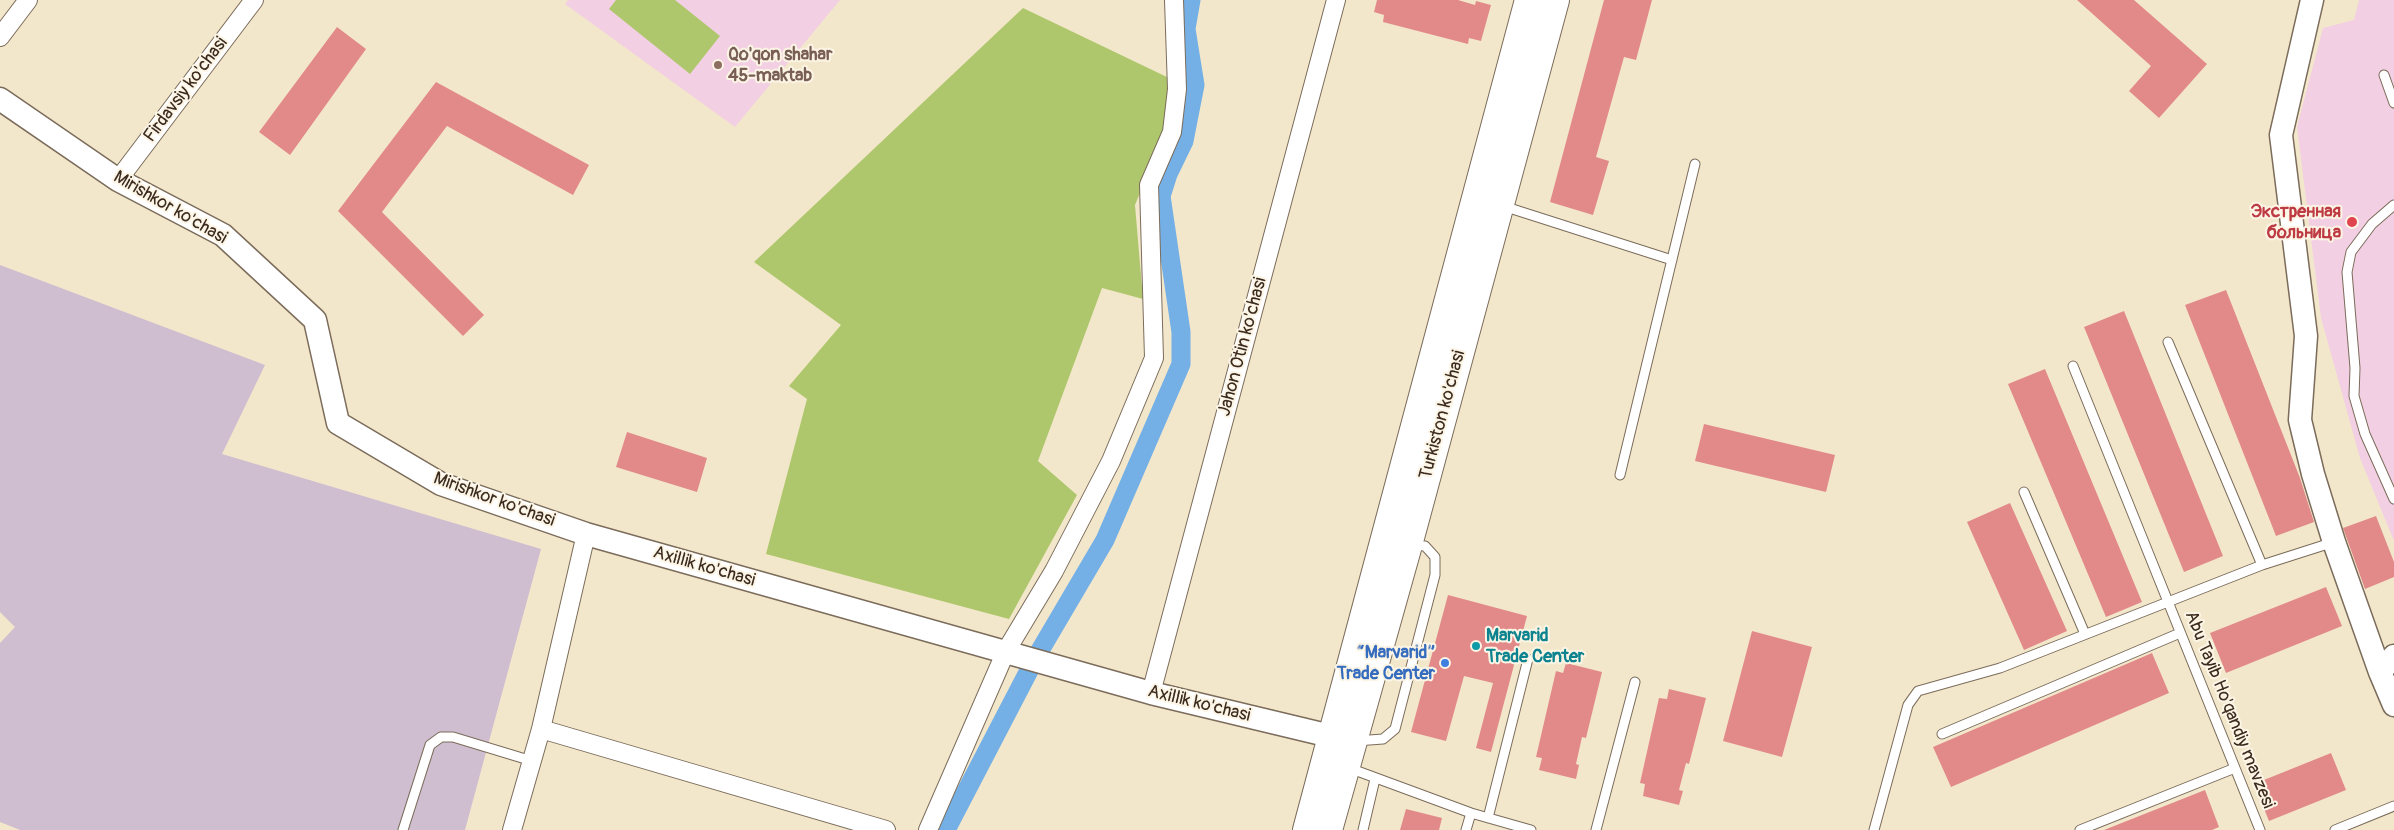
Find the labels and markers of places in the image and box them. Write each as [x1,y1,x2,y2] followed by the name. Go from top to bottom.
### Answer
[728,44,832,86] place label: Qo'qon shahar 45-maktab
[712,59,724,71] marker: Qo'qon shahar 45-maktab
[2251,201,2341,243] place label: Экстренная больница
[2345,215,2359,229] marker: Экстренная больница
[1486,625,1584,668] place label: Marvarid Trade Center
[1470,640,1482,652] marker: Marvarid Trade Center
[1337,642,1435,684] place label: “Marvarid” Trade Center
[1439,657,1451,669] marker: “Marvarid” Trade Center

